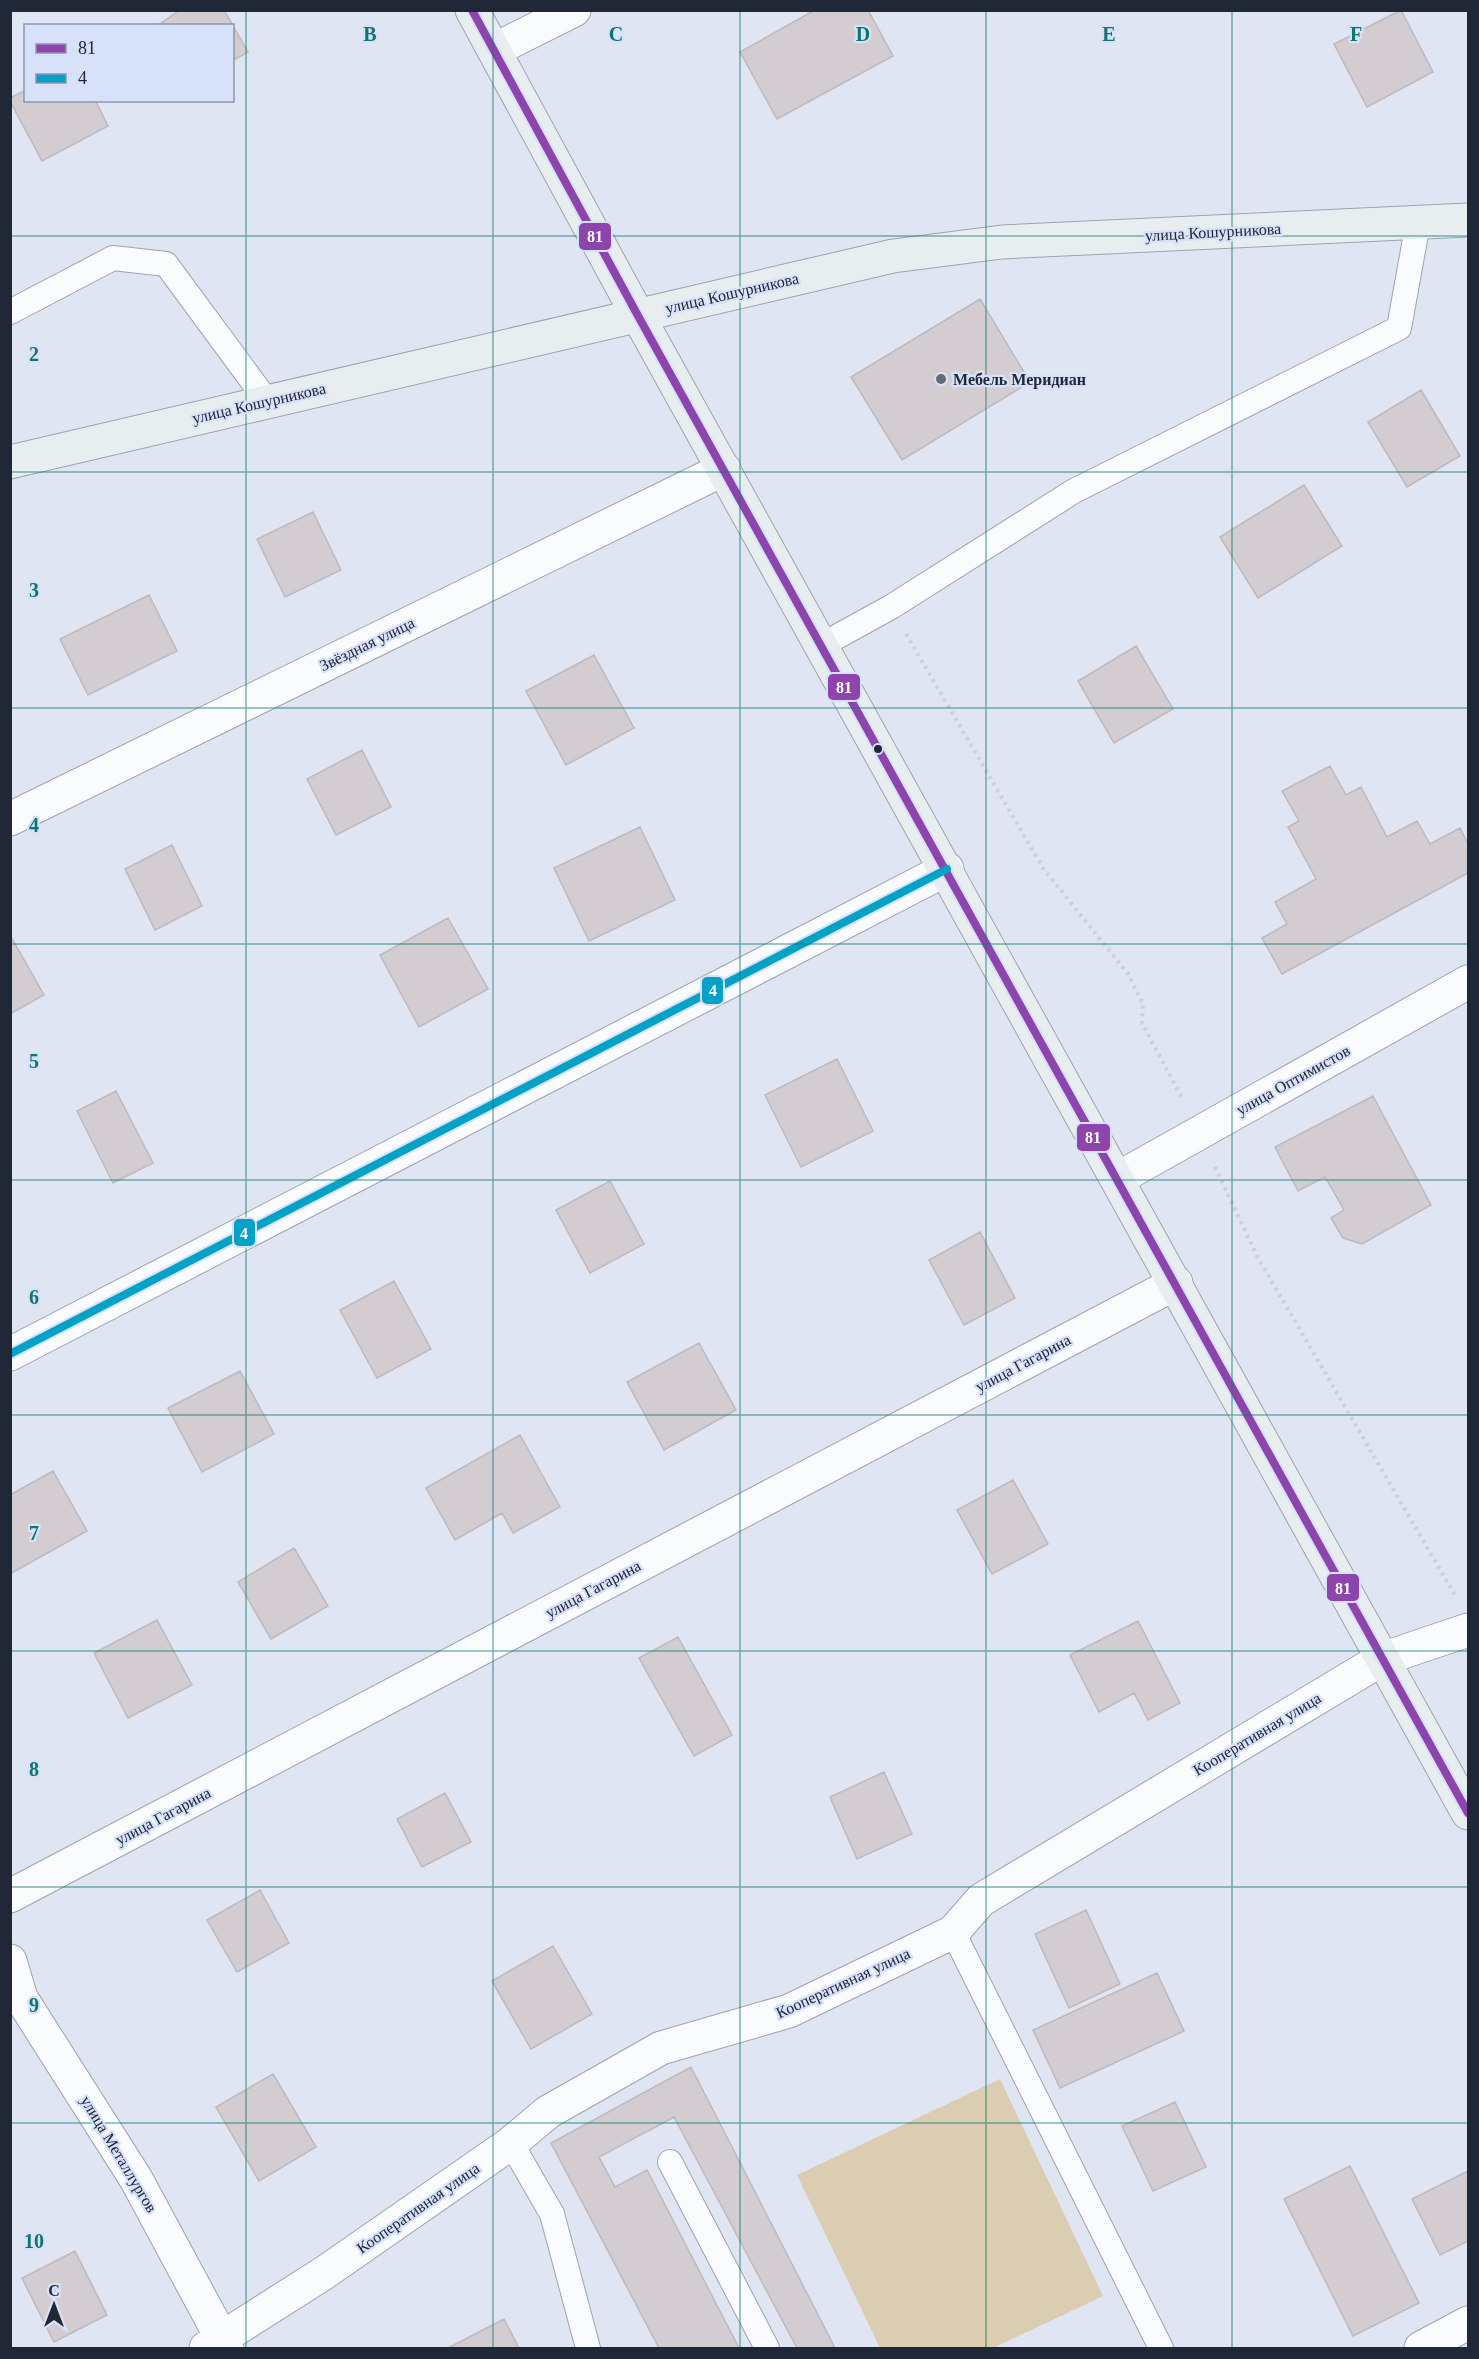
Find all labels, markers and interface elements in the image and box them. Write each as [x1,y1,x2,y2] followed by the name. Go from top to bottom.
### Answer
[363,23,377,45] text: B
[609,23,623,45] text: C
[856,23,870,45] text: D
[1102,23,1116,45] text: E
[1350,23,1362,45] text: F
[24,24,234,102] legend
[78,38,96,58] text: 81
[78,68,87,88] text: 4
[1145,220,1282,245] street label: улица Кошурникова
[578,222,612,251] line badge: 81
[587,228,603,245] text: 81
[664,269,801,318] street label: улица Кошурникова
[29,343,39,365] text: 2
[953,371,1086,389] place label: Мебель Меридиан
[934,372,948,386] marker: Мебель Меридиан
[191,379,328,428] street label: улица Кошурникова
[29,579,39,601] text: 3
[317,614,418,675] street label: Звёздная улица
[827,673,861,701] line badge: 81
[836,679,852,696] text: 81
[872,743,884,755] unlabelled marker
[29,814,39,836] text: 4
[701,976,724,1005] line badge: 4
[709,982,717,999] text: 4
[1233,1041,1354,1119] street label: улица Оптимистов
[29,1050,39,1072] text: 5
[1076,1123,1111,1152] line badge: 81
[1085,1129,1101,1146] text: 81
[233,1218,256,1247] line badge: 4
[240,1225,248,1242] text: 4
[29,1286,39,1308] text: 6
[972,1331,1074,1396] street label: улица Гагарина
[29,1522,39,1544] text: 7
[542,1557,644,1622] street label: улица Гагарина
[1326,1573,1360,1602] line badge: 81
[1335,1580,1351,1597] text: 81
[1190,1689,1324,1780] street label: Кооперативная улица
[29,1758,39,1780] text: 8
[112,1784,214,1849] street label: улица Гагарина
[773,1944,913,2022] street label: Кооперативная улица
[29,1994,39,2016] text: 9
[77,2093,161,2216] street label: улица Металлургов
[353,2159,483,2258] street label: Кооперативная улица
[24,2230,44,2252] text: 10
[24,2275,84,2335] north arrow
[48,2282,60,2299] text: С

